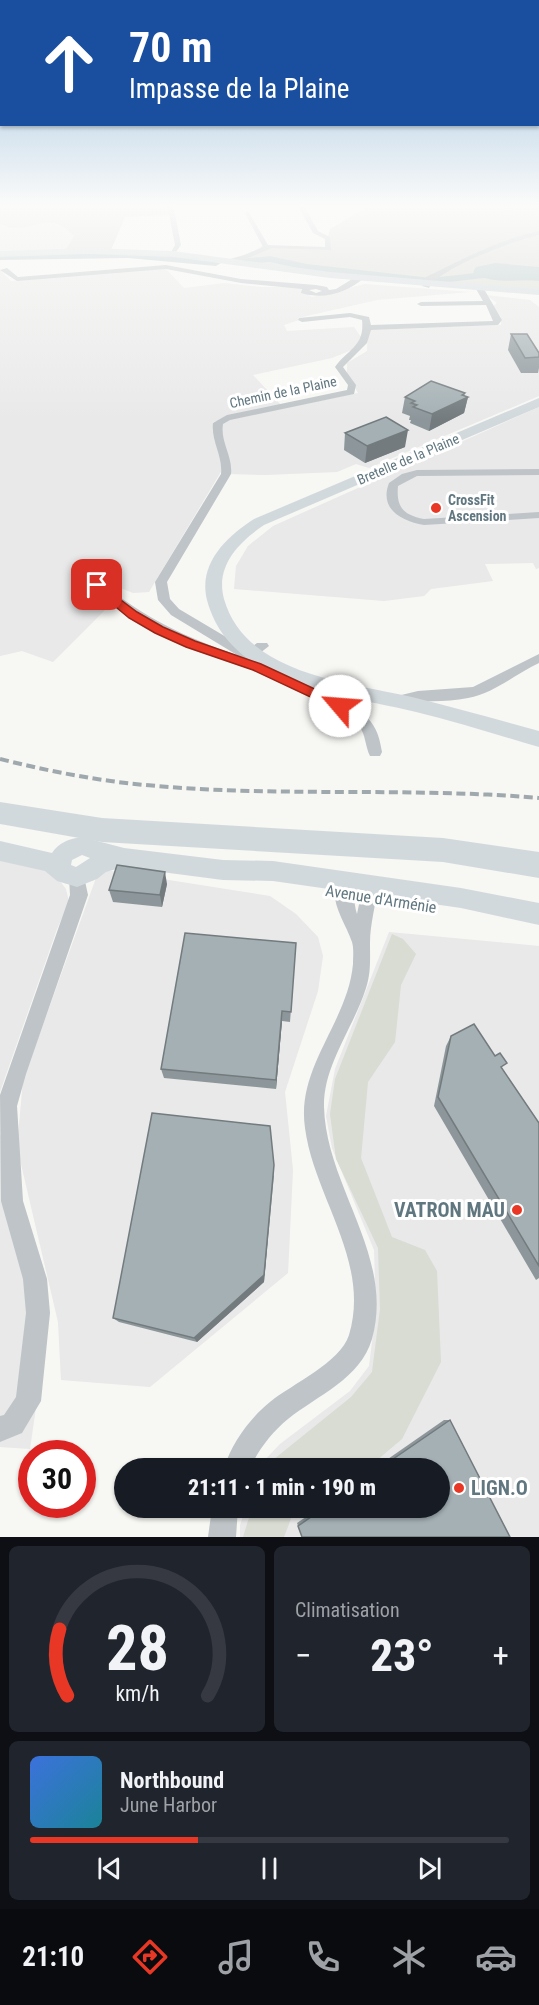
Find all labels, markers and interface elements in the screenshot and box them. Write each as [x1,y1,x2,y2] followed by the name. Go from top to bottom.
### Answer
[129,23,212,72] text: 70 m
[30,24,108,102] icon: ahead
[129,73,349,105] text: Impasse de la Plaine
[228,373,338,411] street label: Chemin de la Plaine
[355,430,462,488] street label: Bretelle de la Plaine
[448,492,507,524] place label: CrossFit Ascension
[429,501,443,515] marker: CrossFit Ascension
[71,559,122,610] pin
[80,568,113,601] icon: arrive
[308,674,372,738] position arrow
[324,881,438,917] street label: Avenue d'Arménie
[394,1198,505,1222] place label: VATRON MAU
[510,1203,524,1217] marker: VATRON MAU
[18,1440,96,1518] speed limit sign: 30
[188,1475,376,1500] text: 21:11 · 1 min · 190 m
[471,1476,528,1500] place label: LIGN.O
[452,1481,466,1495] marker: LIGN.O
[295,1598,400,1622] text: Climatisation
[105,1612,169,1685] text: 28
[370,1629,434,1682] text: 23°
[295,1636,312,1675] text: −
[493,1636,509,1675] text: +
[115,1681,159,1706] text: km/h
[120,1768,224,1793] text: Northbound
[120,1793,217,1817] text: June Harbor
[93,1852,126,1885] icon: previous
[253,1852,286,1885] icon: pause
[413,1852,446,1885] icon: next
[129,1936,171,1978] icon: directions
[215,1936,257,1978] icon: music
[302,1936,344,1978] icon: phone
[388,1936,430,1978] icon: climate
[475,1936,517,1978] icon: car
[22,1941,84,1973] text: 21:10

